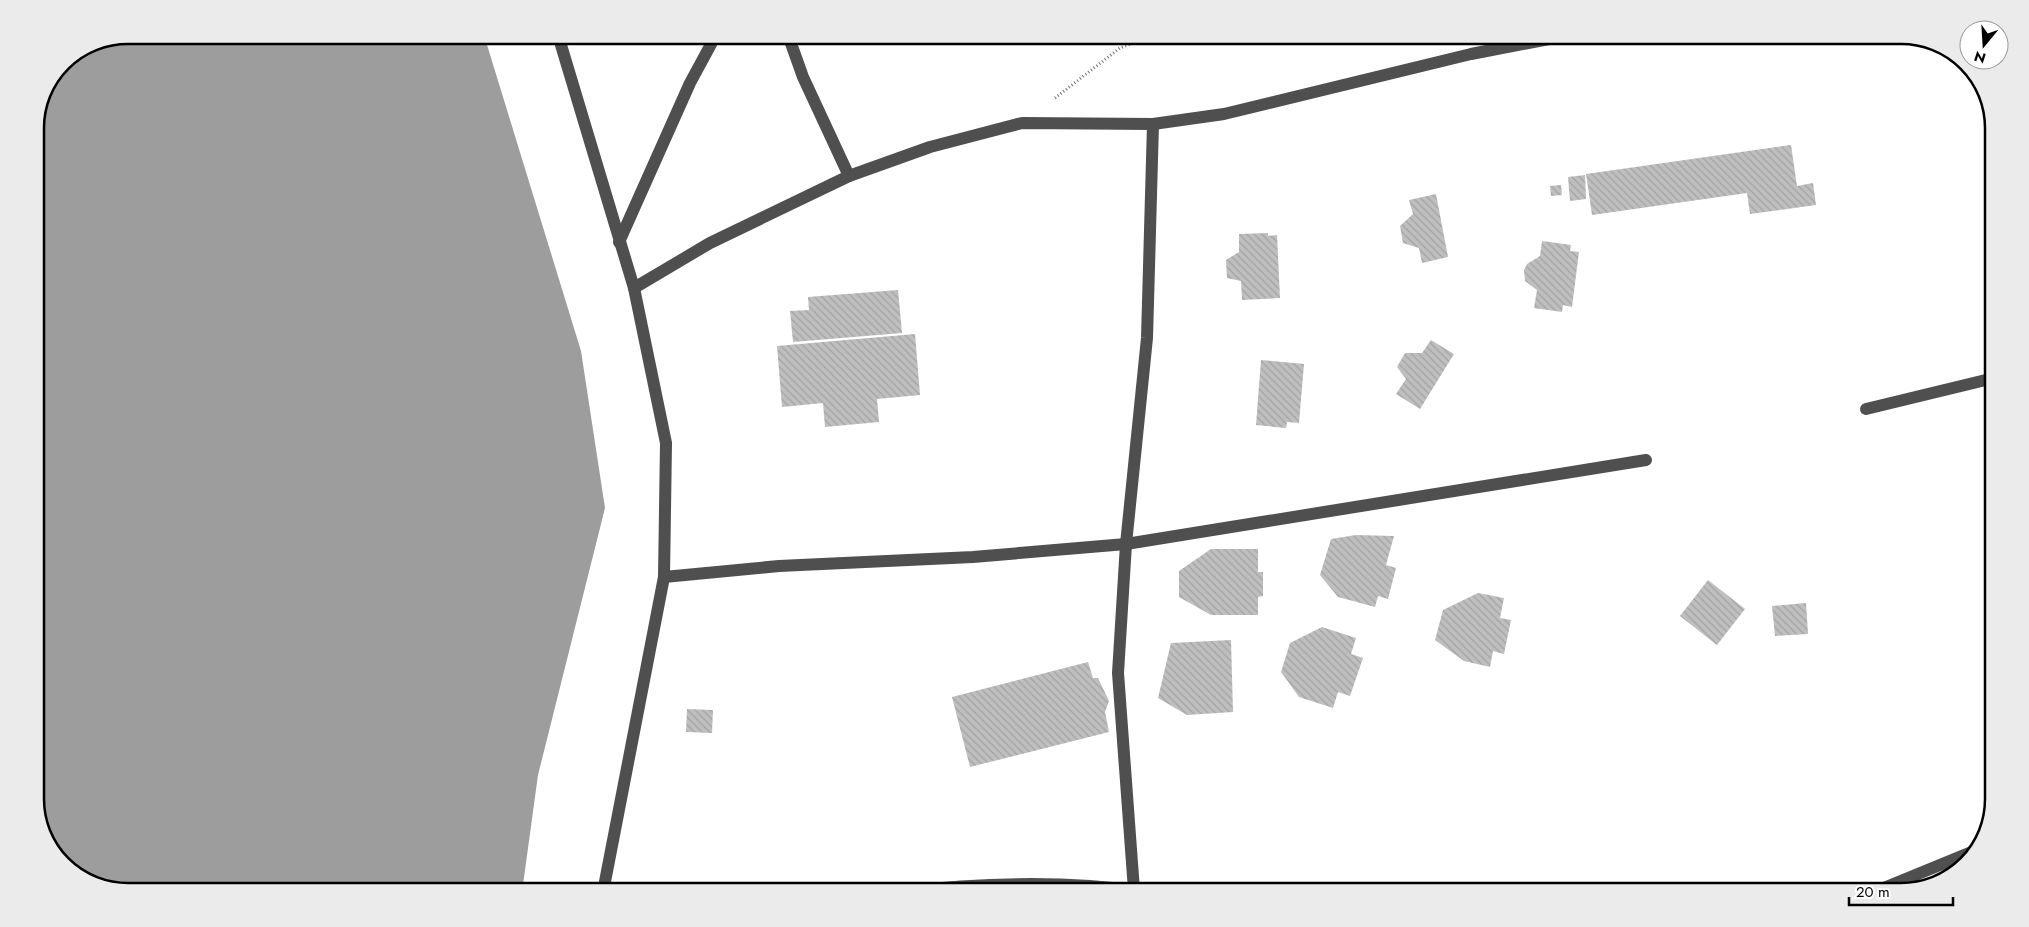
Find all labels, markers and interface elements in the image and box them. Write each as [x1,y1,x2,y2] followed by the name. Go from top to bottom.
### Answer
[1959,20,2009,70] north arrow
[1972,46,1988,69] text: N
[1849,874,1953,906] scale bar
[1856,881,1890,903] text: 20 m

